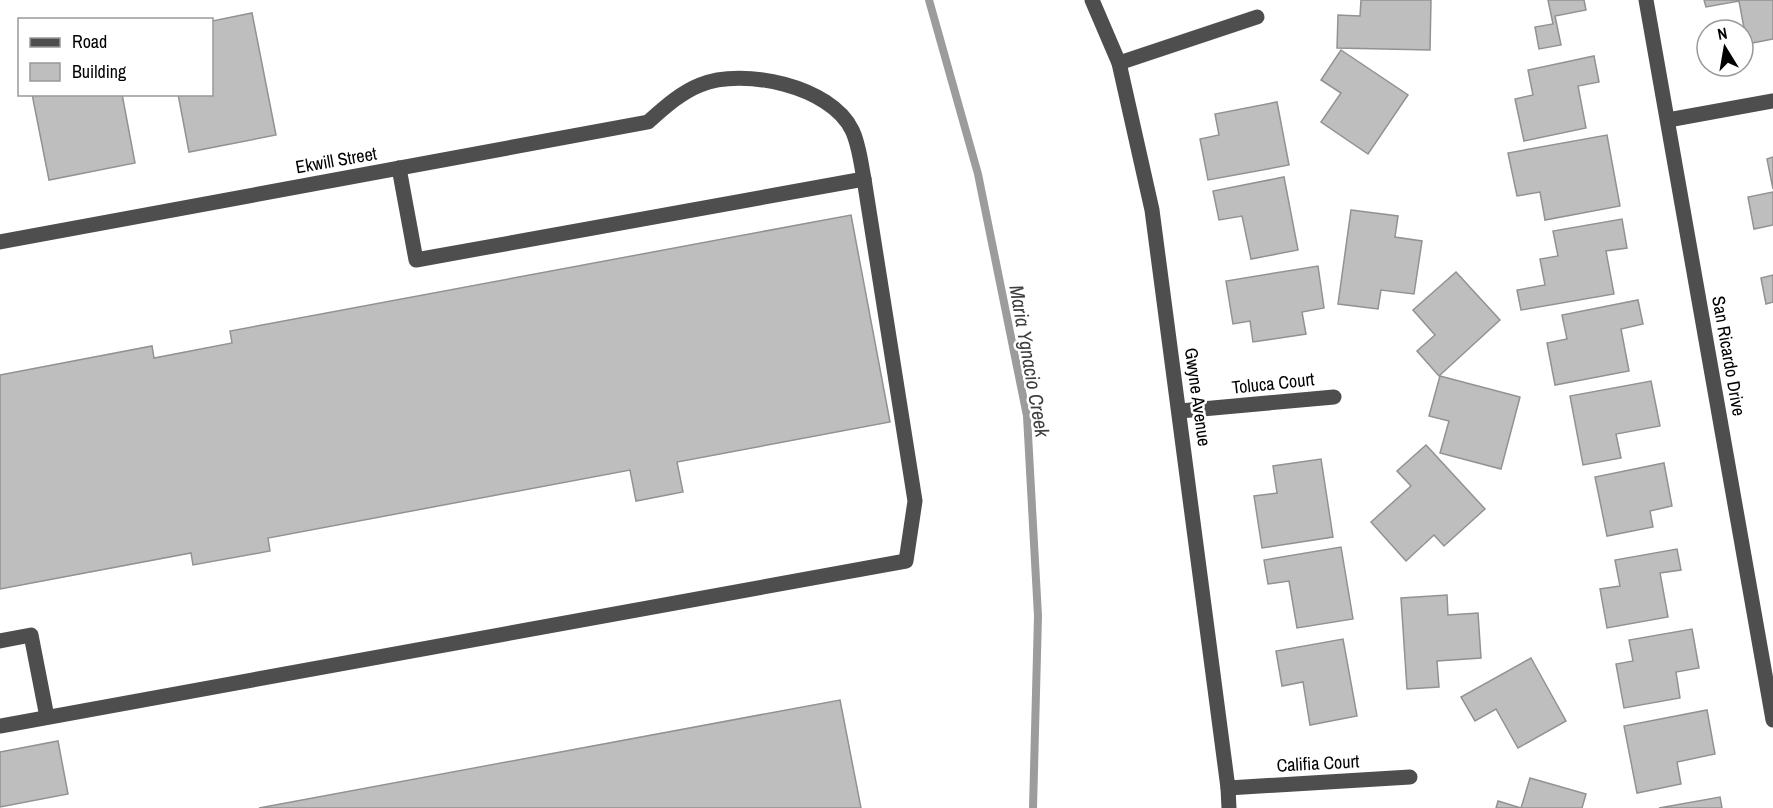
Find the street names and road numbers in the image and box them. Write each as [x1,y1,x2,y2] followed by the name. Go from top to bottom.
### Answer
[293,141,379,179] street label: Ekwill Street
[1706,294,1752,418] street label: San Ricardo Drive
[1179,346,1217,448] street label: Gwyne Avenue
[1230,366,1316,400] street label: Toluca Court
[1276,748,1360,778] street label: Califia Court

